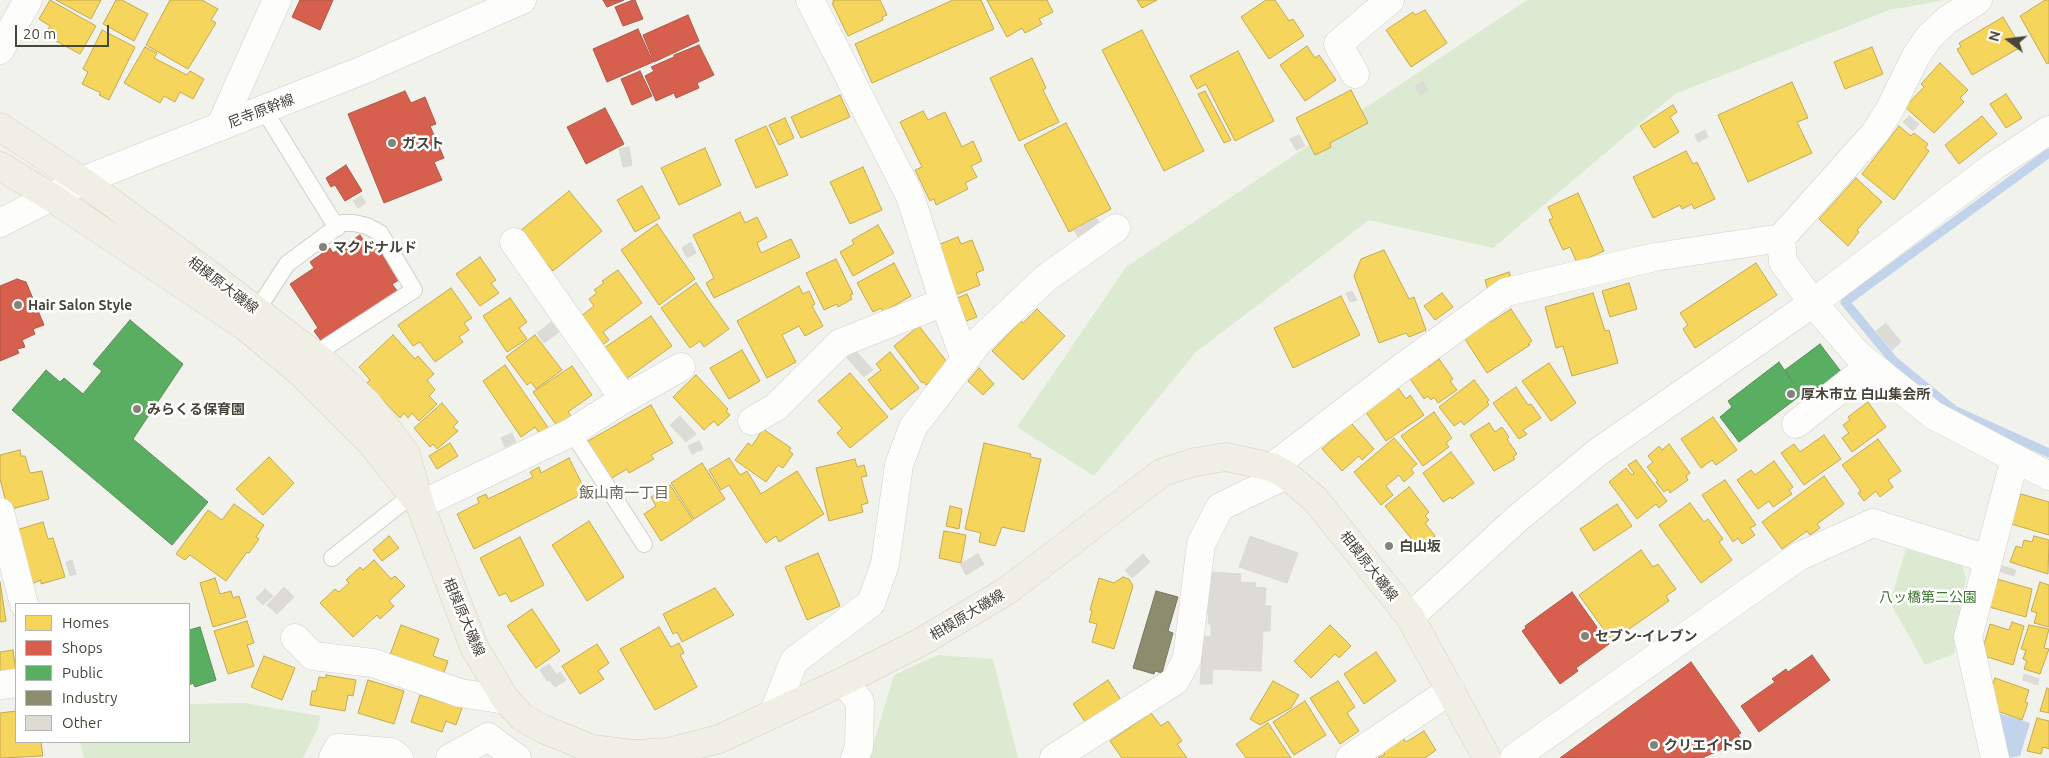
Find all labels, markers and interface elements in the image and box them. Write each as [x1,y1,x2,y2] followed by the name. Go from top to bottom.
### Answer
[18,15,111,47] scale bar
[1984,15,2034,65] north arrow
[23,25,56,42] text: 20 m
[1985,29,2004,43] text: N
[225,91,297,131] street label: 尼寺原幹線
[402,135,444,151] place label: ガスト
[386,137,398,149] marker: ガスト
[333,239,417,255] place label: マクドナルド
[317,241,329,253] marker: マクドナルド
[184,253,262,317] street label: 相模原大磯線
[28,297,132,313] place label: Hair Salon Style
[12,299,24,311] marker: Hair Salon Style
[1801,386,1930,402] place label: 厚木市立 白山集会所
[1785,388,1797,400] marker: 厚木市立 白山集会所
[147,401,245,417] place label: みらくる保育園
[131,403,143,415] marker: みらくる保育園
[579,484,669,502] district label: 飯山南一丁目
[1337,528,1401,604] street label: 相模原大磯線
[1399,538,1441,554] place label: 白山坂
[1383,540,1395,552] marker: 白山坂
[440,575,488,659] street label: 相模原大磯線
[927,586,1007,644] street label: 相模原大磯線
[1879,589,1977,605] park label: 八ッ橋第二公園
[15,603,190,743] legend
[62,614,109,631] text: Homes
[1595,628,1698,644] place label: セブン-イレブン
[1579,630,1591,642] marker: セブン-イレブン
[62,639,103,656] text: Shops
[62,664,103,681] text: Public
[62,689,117,706] text: Industry
[62,714,102,731] text: Other
[1664,737,1752,753] place label: クリエイトSD
[1648,739,1660,751] marker: クリエイトSD

